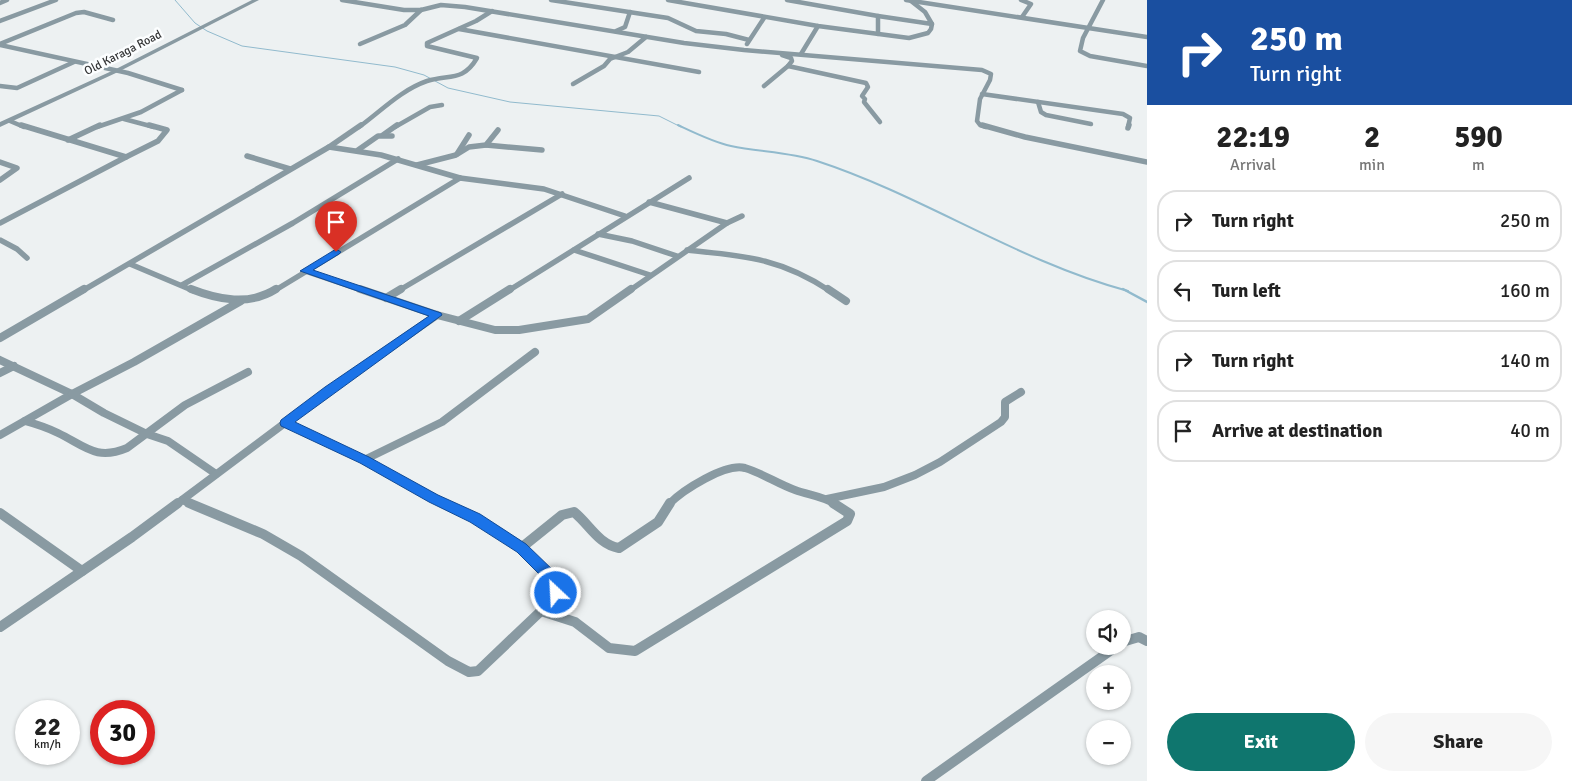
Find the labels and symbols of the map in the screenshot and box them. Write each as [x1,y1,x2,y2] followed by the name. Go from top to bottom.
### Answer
[82,27,164,79] street label: Old Karaga Road
[315,201,357,252] pin
[529,566,581,618] position arrow
[90,700,155,765] speed limit sign: 30

